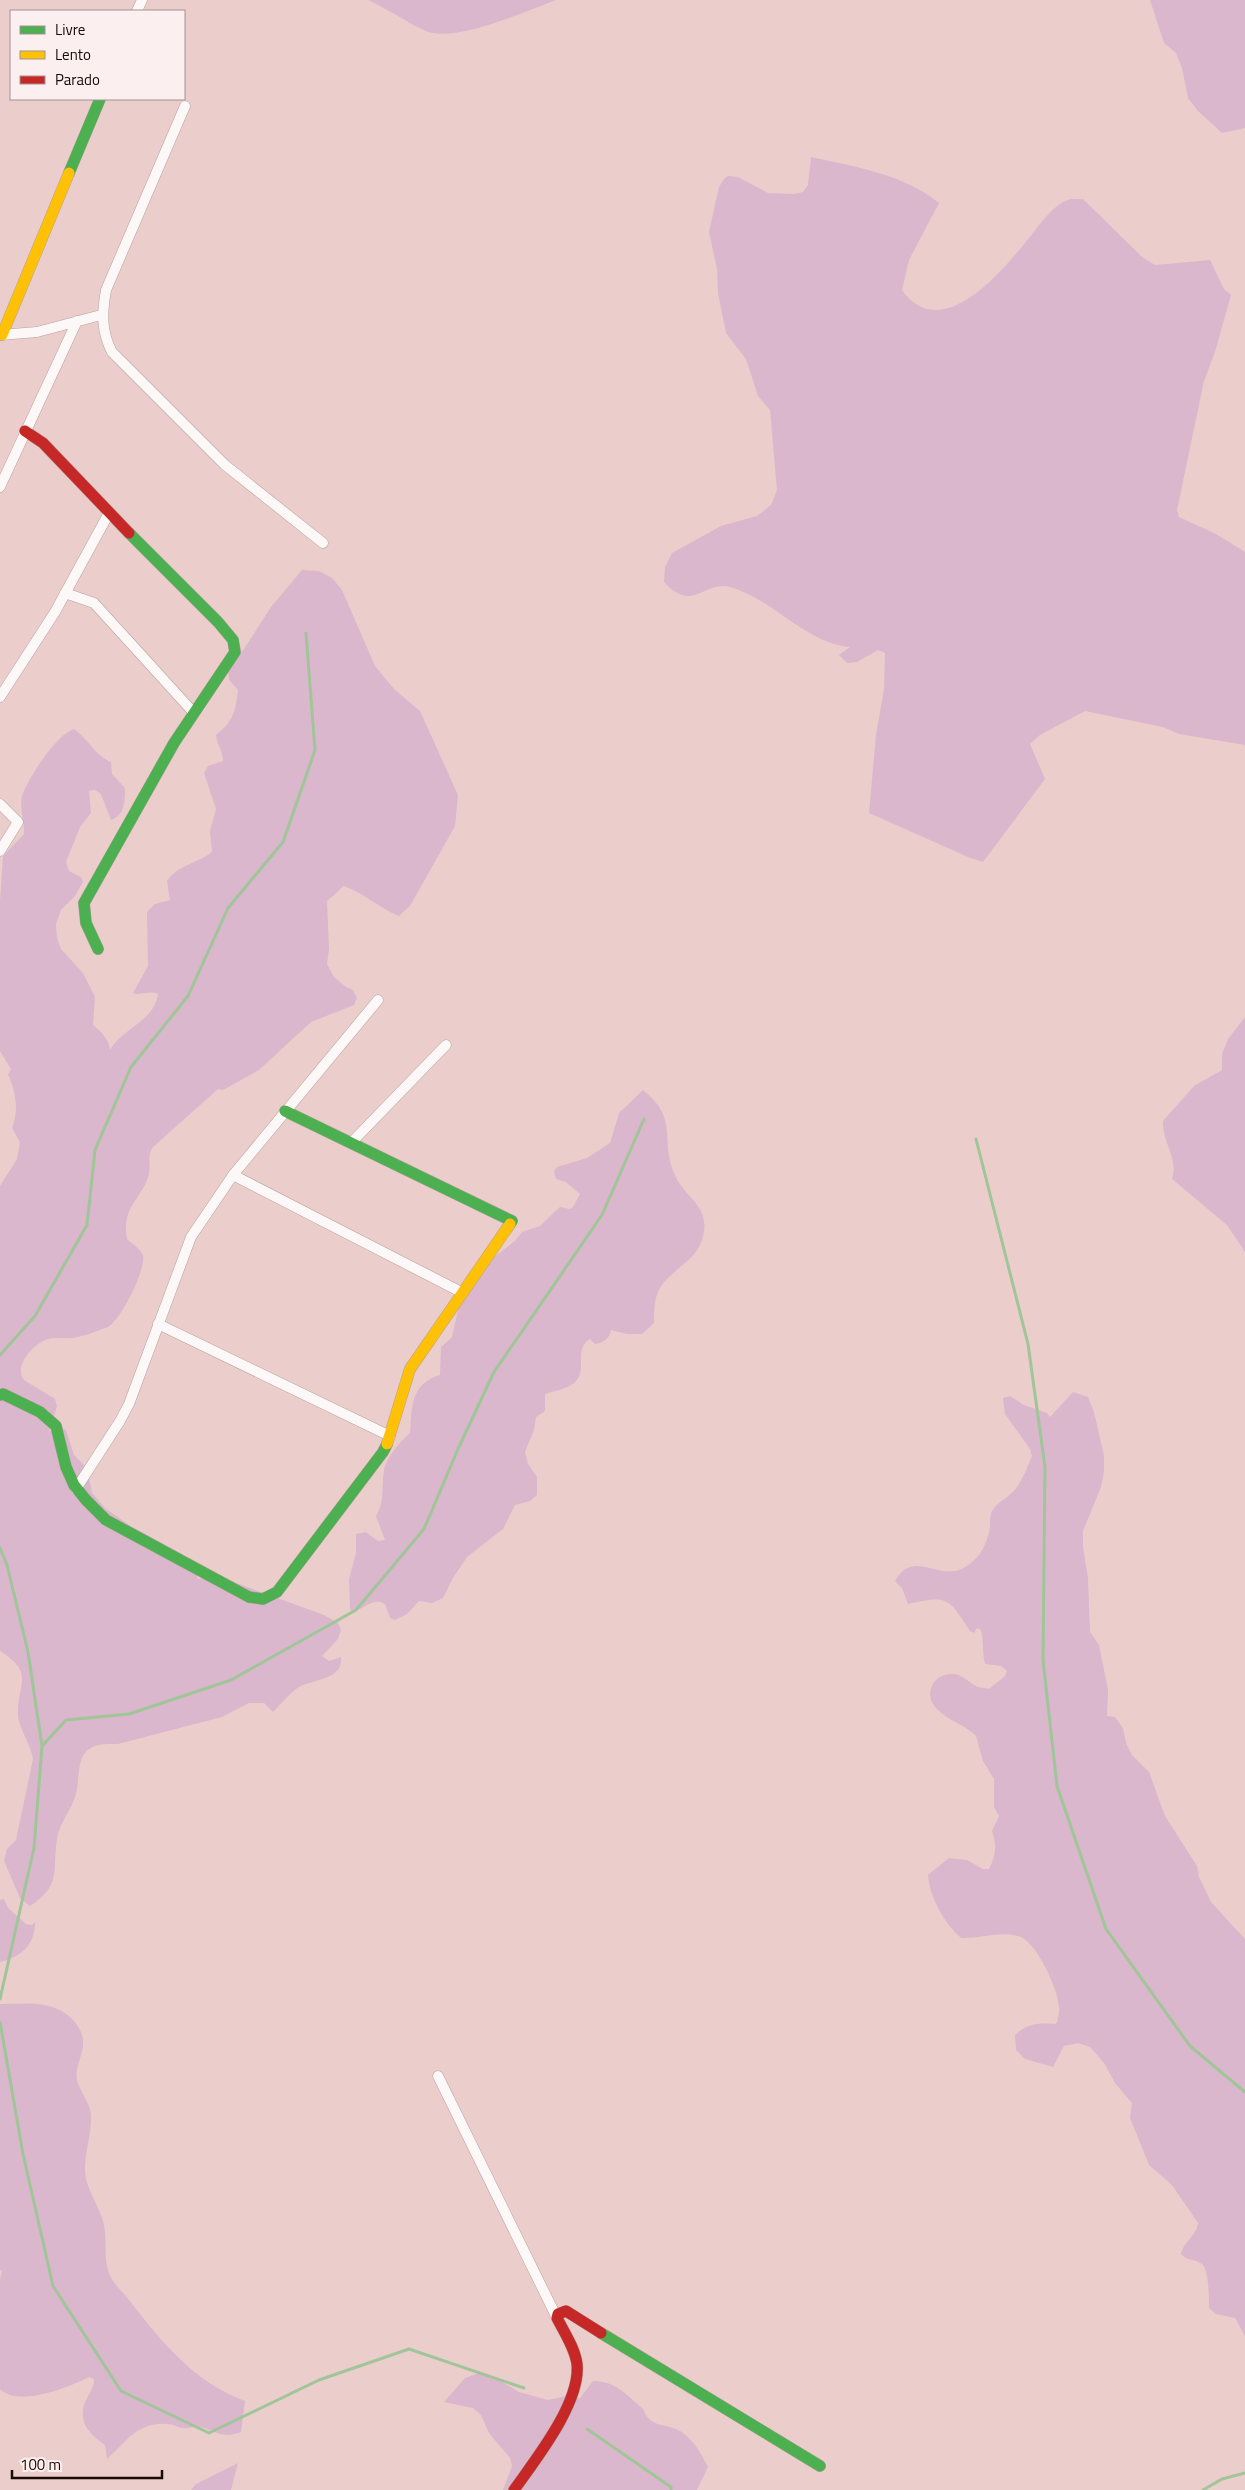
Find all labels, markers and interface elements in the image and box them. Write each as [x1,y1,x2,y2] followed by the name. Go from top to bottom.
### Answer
[10,10,185,100] legend
[55,18,85,41] text: Livre
[55,43,91,66] text: Lento
[55,68,100,91] text: Parado
[12,2448,162,2480] scale bar
[20,2453,61,2476] text: 100 m

